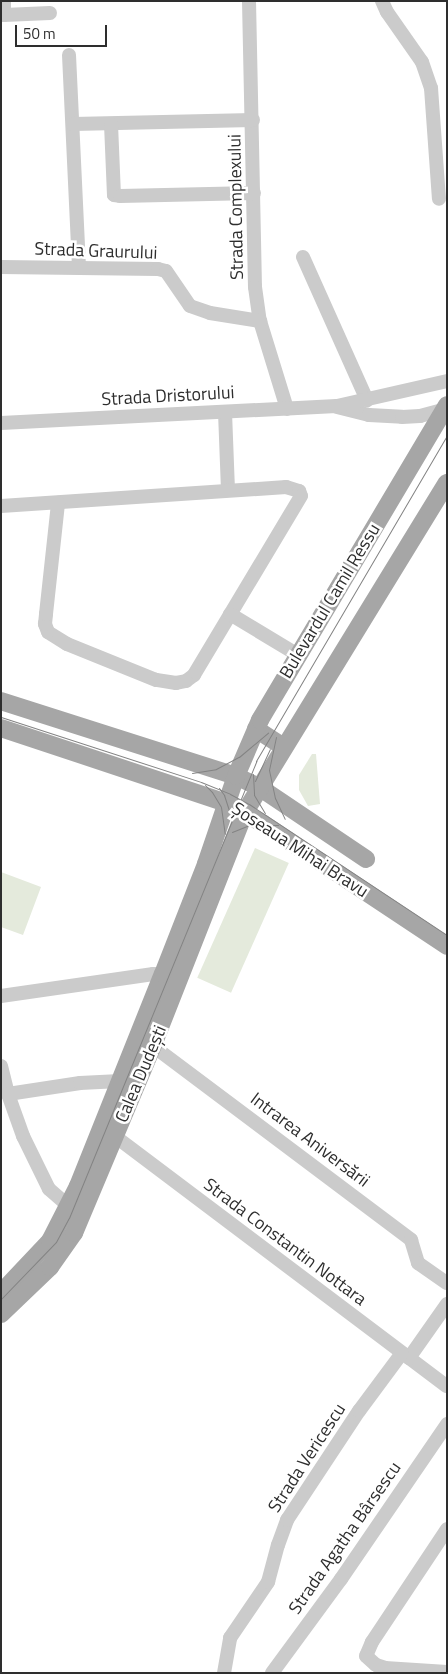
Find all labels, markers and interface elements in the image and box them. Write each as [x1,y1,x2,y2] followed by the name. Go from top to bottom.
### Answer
[18,15,110,47] scale bar
[23,22,56,45] text: 50 m
[224,134,248,280] street label: Strada Complexului
[34,238,158,264] street label: Strada Graurului
[101,382,235,410] street label: Strada Dristorului
[275,520,385,682] street label: Bulevardul Camil Ressu
[228,798,372,902] street label: Șoseaua Mihai Bravu
[111,1022,171,1126] street label: Calea Dudești
[246,1088,374,1192] street label: Intrarea Aniversării
[199,1174,371,1310] street label: Strada Constantin Nottara
[264,1400,350,1516] street label: Strada Vericescu
[284,1458,406,1618] street label: Strada Agatha Bârsescu

